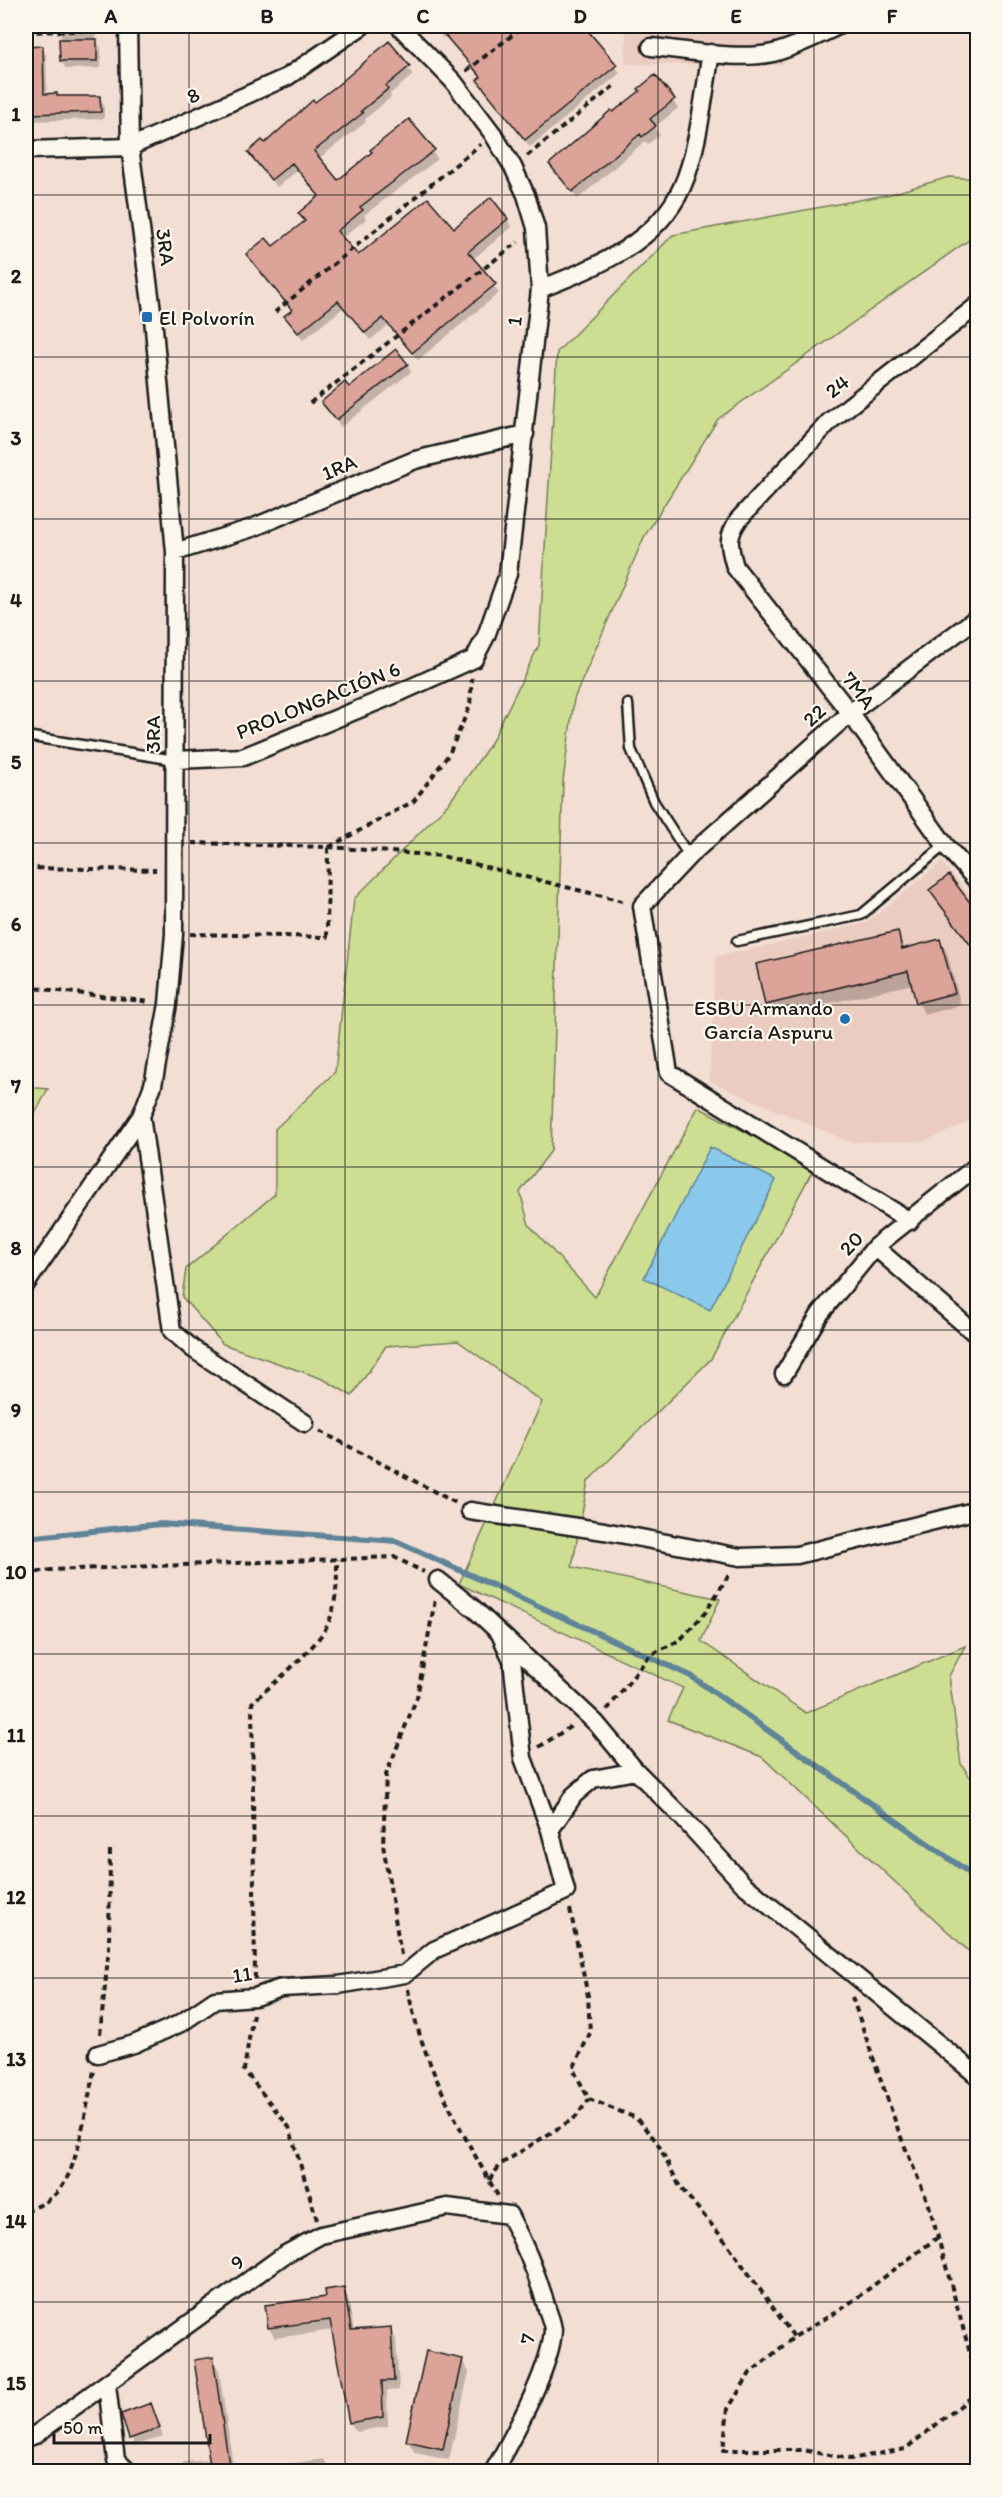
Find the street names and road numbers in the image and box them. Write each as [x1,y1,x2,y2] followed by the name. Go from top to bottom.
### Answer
[183,81,203,109] street label: 8
[151,227,181,268] street label: 3RA
[501,315,527,327] street label: 1
[820,369,854,403] street label: 24
[318,448,361,486] street label: 1RA
[232,656,404,744] street label: PROLONGACIÓN 6
[837,666,881,714] street label: 7MA
[797,698,831,732] street label: 22
[140,715,165,753] street label: 3RA
[834,1226,868,1260] street label: 20
[230,1960,254,1988] street label: 11
[225,2249,249,2275] street label: 9
[514,2331,540,2347] street label: 7

